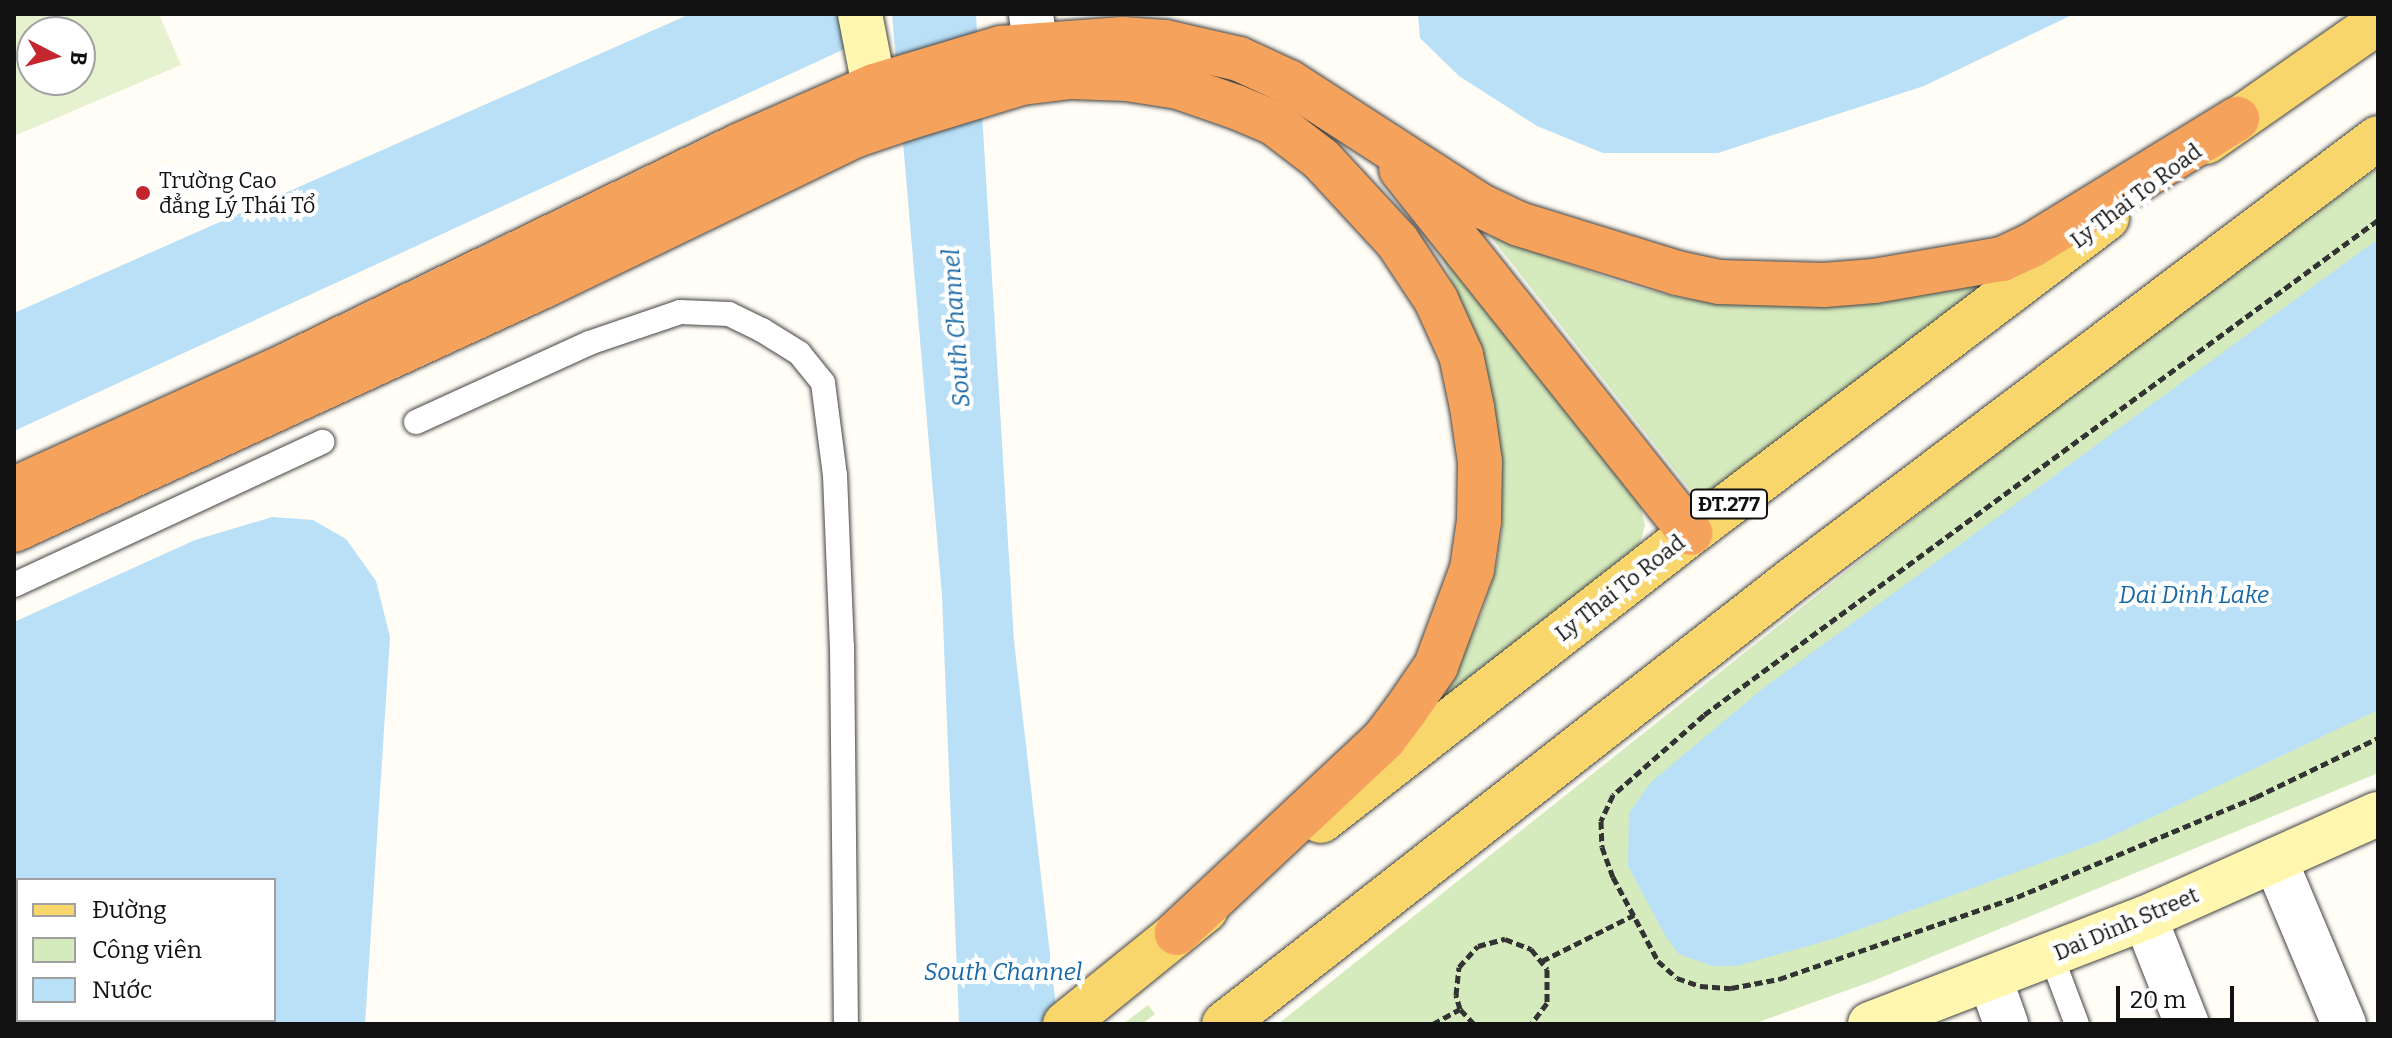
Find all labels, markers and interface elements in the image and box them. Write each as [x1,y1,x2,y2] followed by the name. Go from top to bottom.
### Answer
[16,16,96,96] north arrow
[64,50,93,67] text: B
[2065,138,2207,254] street label: Ly Thai To Road
[159,167,315,218] place label: Trường Cao đẳng Lý Thái Tổ
[134,184,152,202] marker: Trường Cao đẳng Lý Thái Tổ
[937,248,977,408] water label: South Channel
[1689,488,1769,520] road number: ĐT.277
[1550,529,1690,647] street label: Ly Thai To Road
[2119,582,2269,610] water label: Dai Dinh Lake
[16,878,276,1022] legend
[2050,882,2202,966] street label: Dai Dinh Street
[92,896,167,924] text: Đường
[92,936,202,964] text: Công viên
[924,959,1082,987] water label: South Channel
[2120,970,2238,1020] scale bar
[92,976,152,1004] text: Nước
[2130,986,2186,1014] text: 20 m

